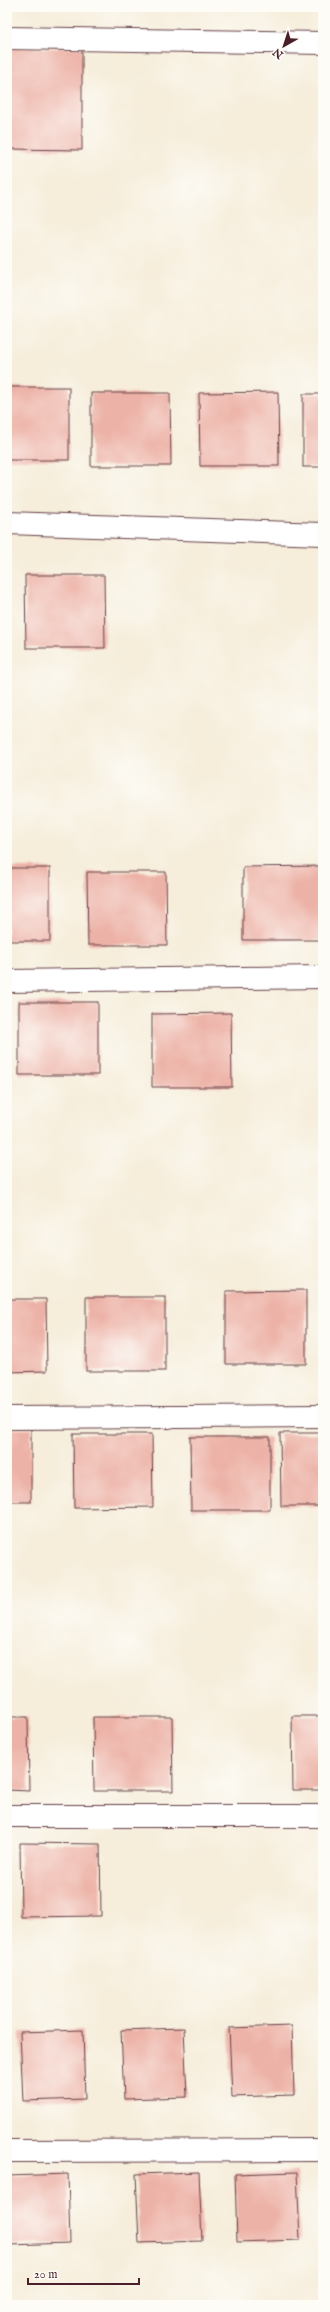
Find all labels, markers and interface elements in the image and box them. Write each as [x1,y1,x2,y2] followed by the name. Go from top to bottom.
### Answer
[264,26,304,66] north arrow
[270,44,287,62] text: N
[28,2260,139,2286] scale bar
[34,2267,57,2282] text: 20 m

